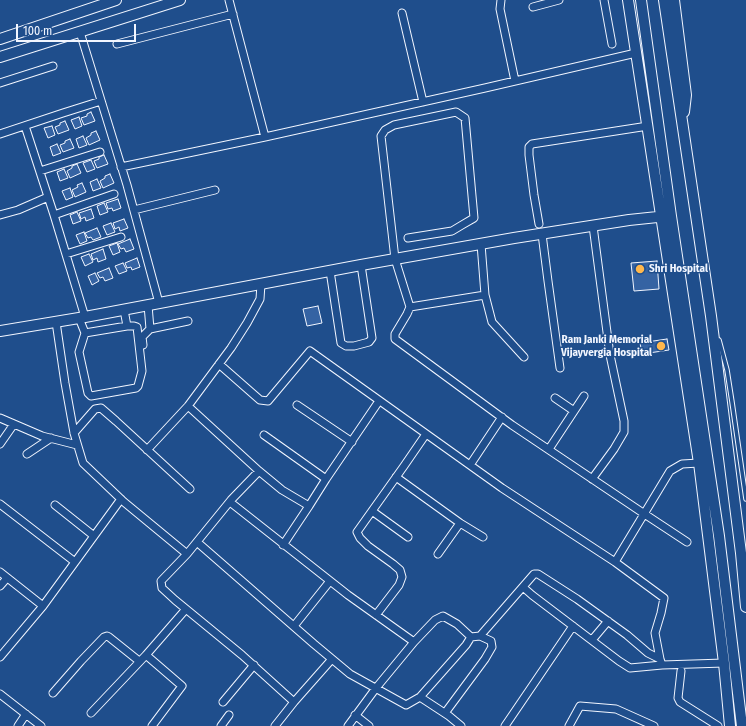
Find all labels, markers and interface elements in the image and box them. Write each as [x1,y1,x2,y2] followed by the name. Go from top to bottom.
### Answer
[18,16,138,42] scale bar
[23,24,52,38] text: 100 m
[649,262,708,276] place label: Shri Hospital
[634,263,646,275] marker: Shri Hospital
[561,333,652,359] place label: Ram Janki Memorial Vijayvergia Hospital
[655,340,667,352] marker: Ram Janki Memorial Vijayvergia Hospital

